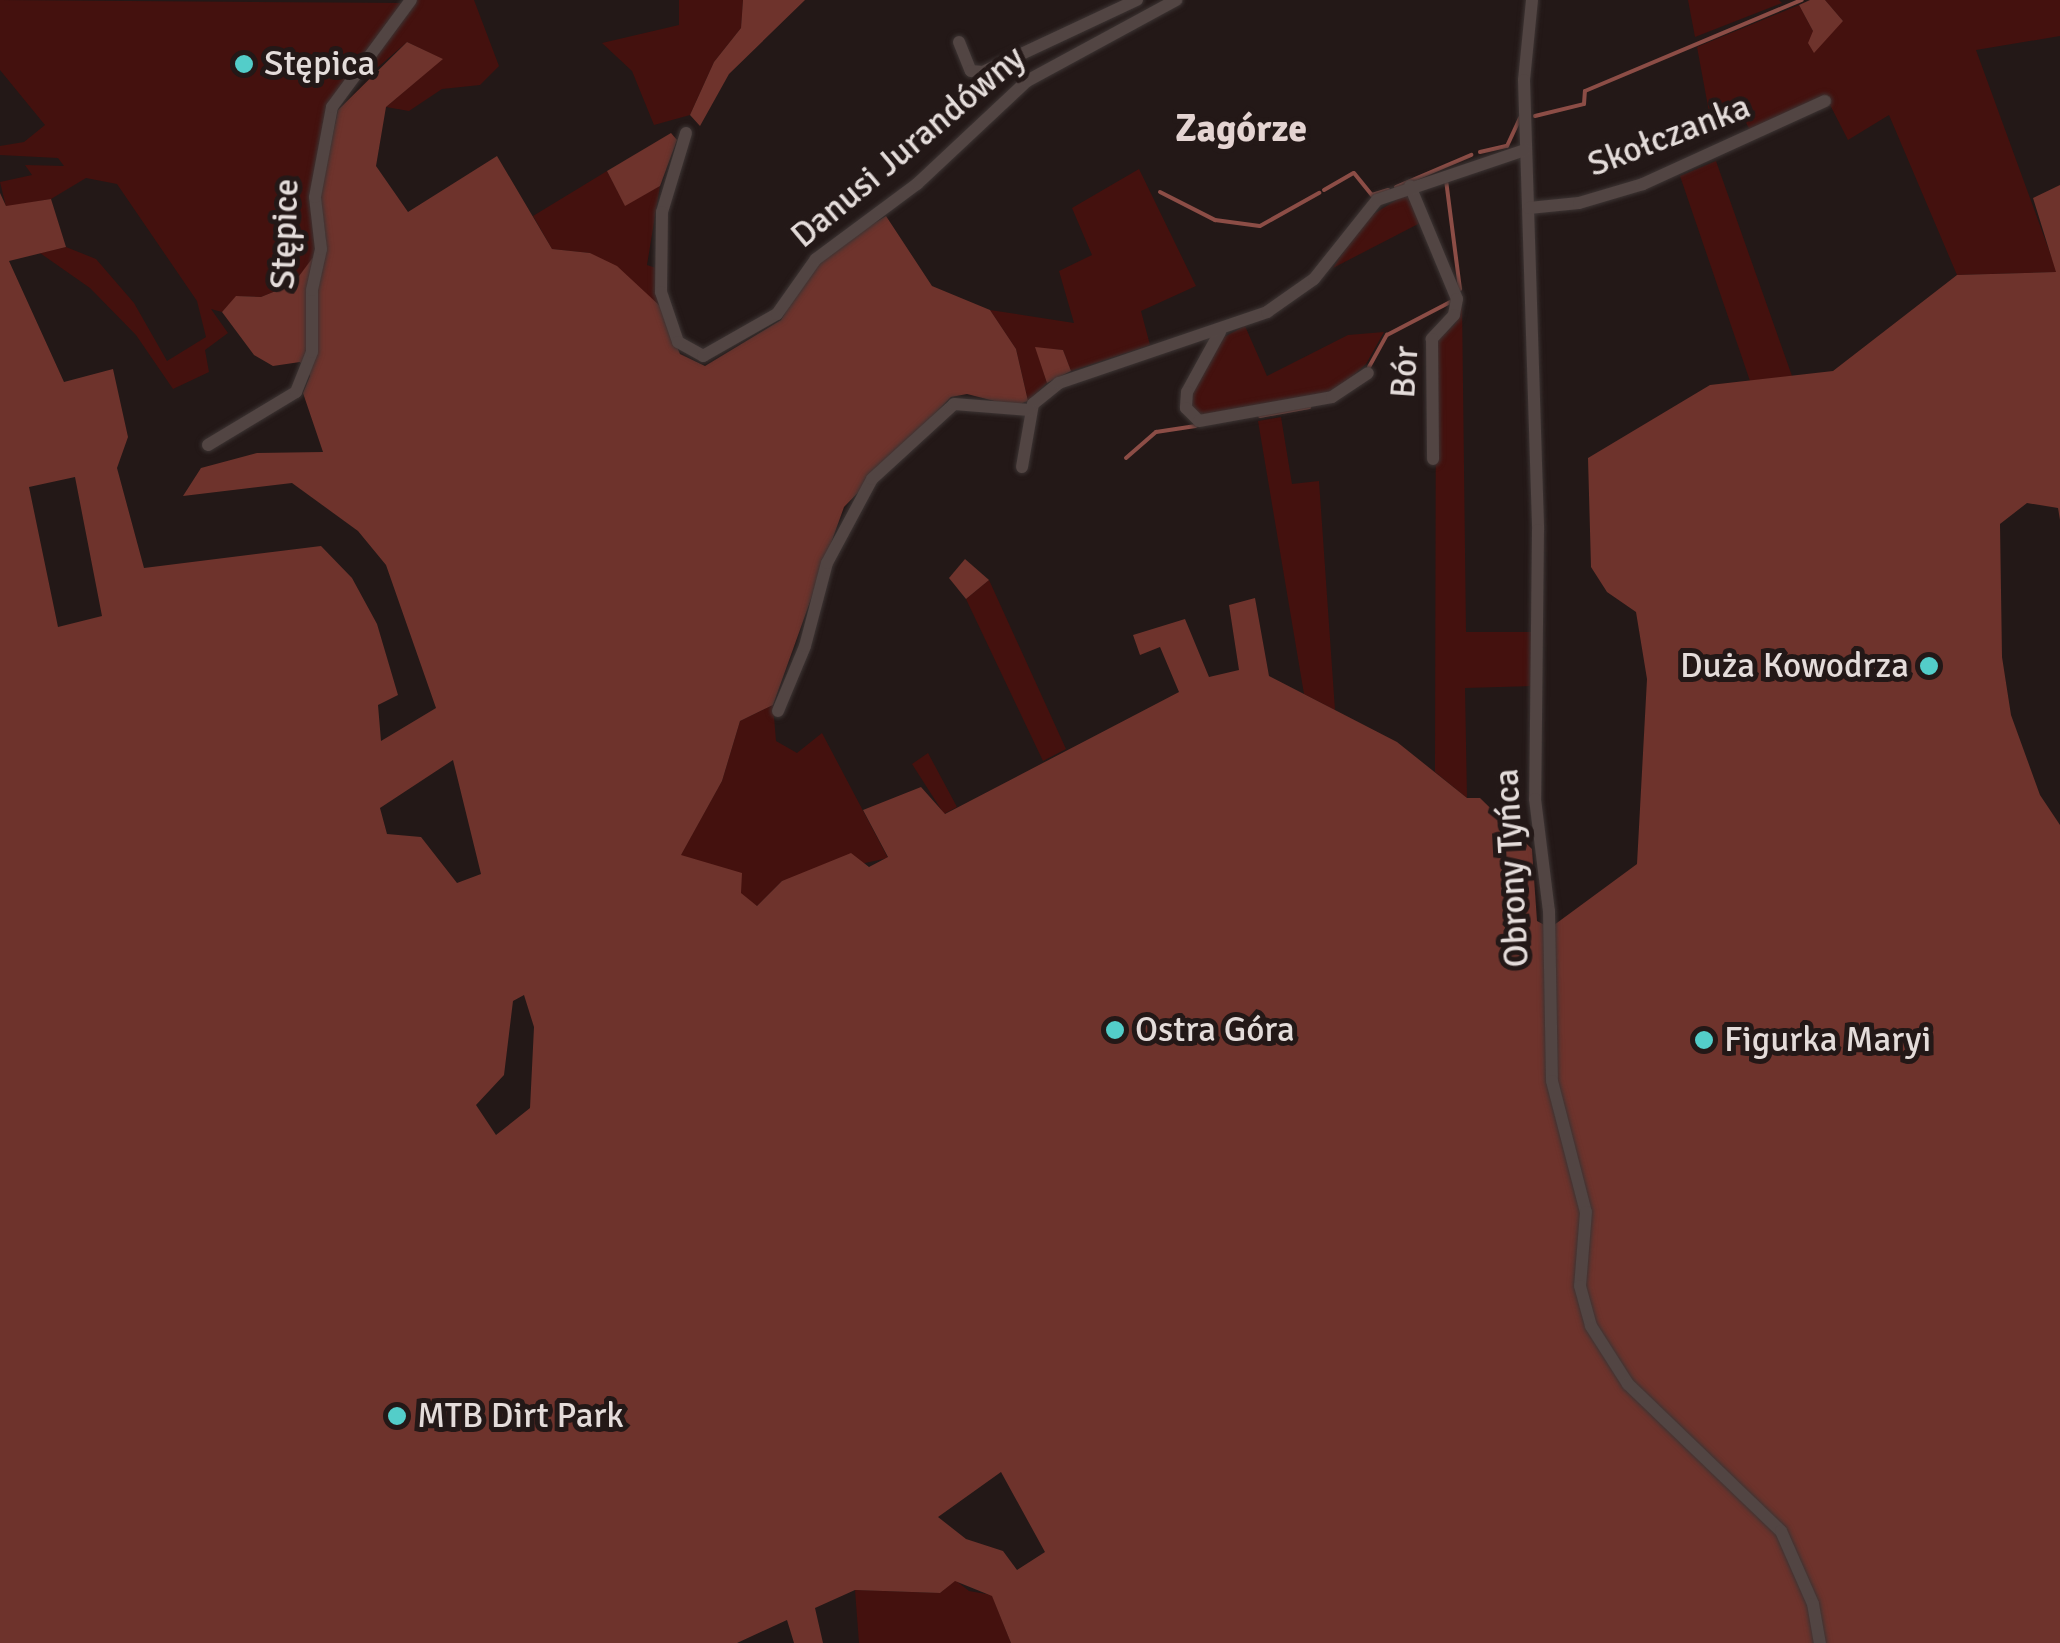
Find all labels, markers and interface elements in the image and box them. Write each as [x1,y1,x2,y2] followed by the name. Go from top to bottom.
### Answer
[783,37,1033,257] street label: Danusi Jurandówny
[264,43,375,85] place label: Stępica
[233,53,255,75] marker: Stępica
[1582,86,1756,186] street label: Skołczanka
[1175,106,1307,152] district label: Zagórze
[262,178,308,290] street label: Stępice
[1382,344,1428,400] street label: Bór
[1680,645,1909,687] place label: Duża Kowodrza
[1918,655,1940,677] marker: Duża Kowodrza
[1486,768,1538,968] street label: Obrony Tyńca
[1135,1009,1295,1051] place label: Ostra Góra
[1104,1019,1126,1041] marker: Ostra Góra
[1724,1019,1931,1061] place label: Figurka Maryi
[1693,1029,1715,1051] marker: Figurka Maryi
[417,1395,624,1437] place label: MTB Dirt Park
[386,1405,408,1427] marker: MTB Dirt Park

